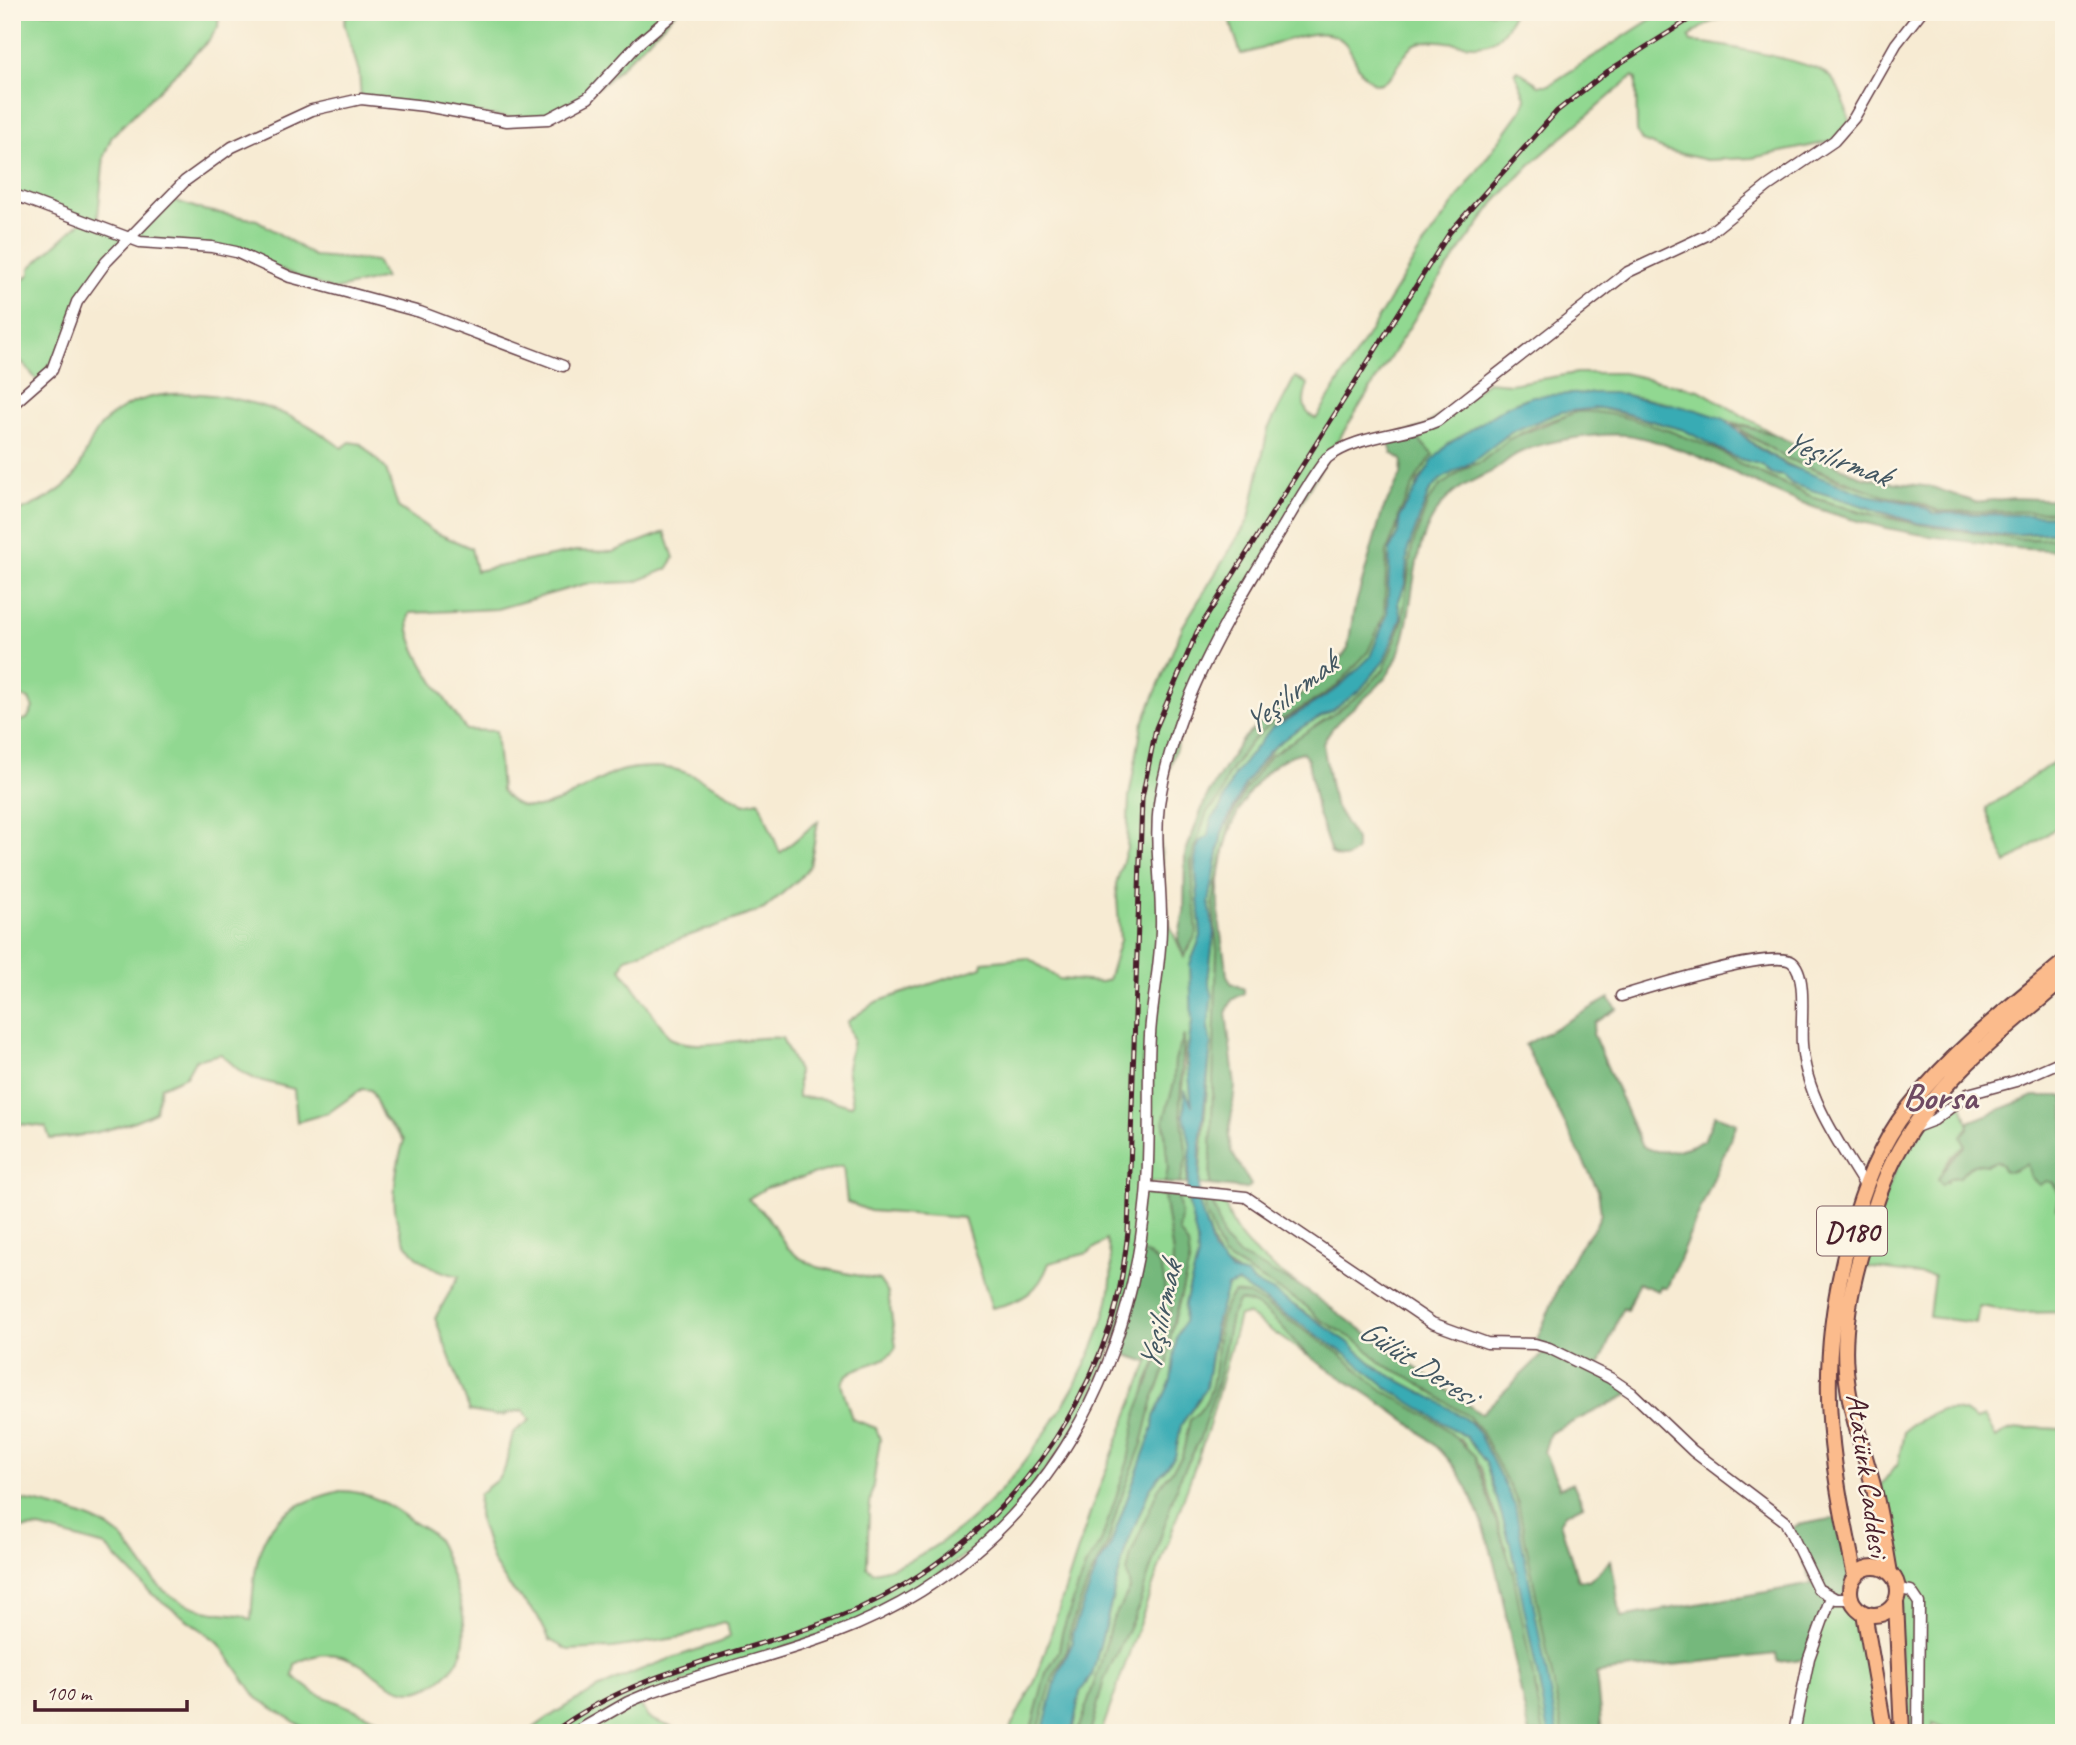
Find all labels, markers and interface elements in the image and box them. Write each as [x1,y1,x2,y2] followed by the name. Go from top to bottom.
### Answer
[1778,420,1901,498] water label: Yeşilırmak
[1234,639,1351,743] water label: Yeşilırmak
[1903,1073,1980,1120] district label: Borsa
[1817,1206,1887,1256] road number: D180
[1129,1252,1193,1374] water label: Yeşilırmak
[1352,1309,1491,1419] water label: Gülüt Deresi
[1838,1391,1899,1562] street label: Atatürk Caddesi
[35,1668,187,1712] scale bar
[46,1680,93,1706] text: 100 m

